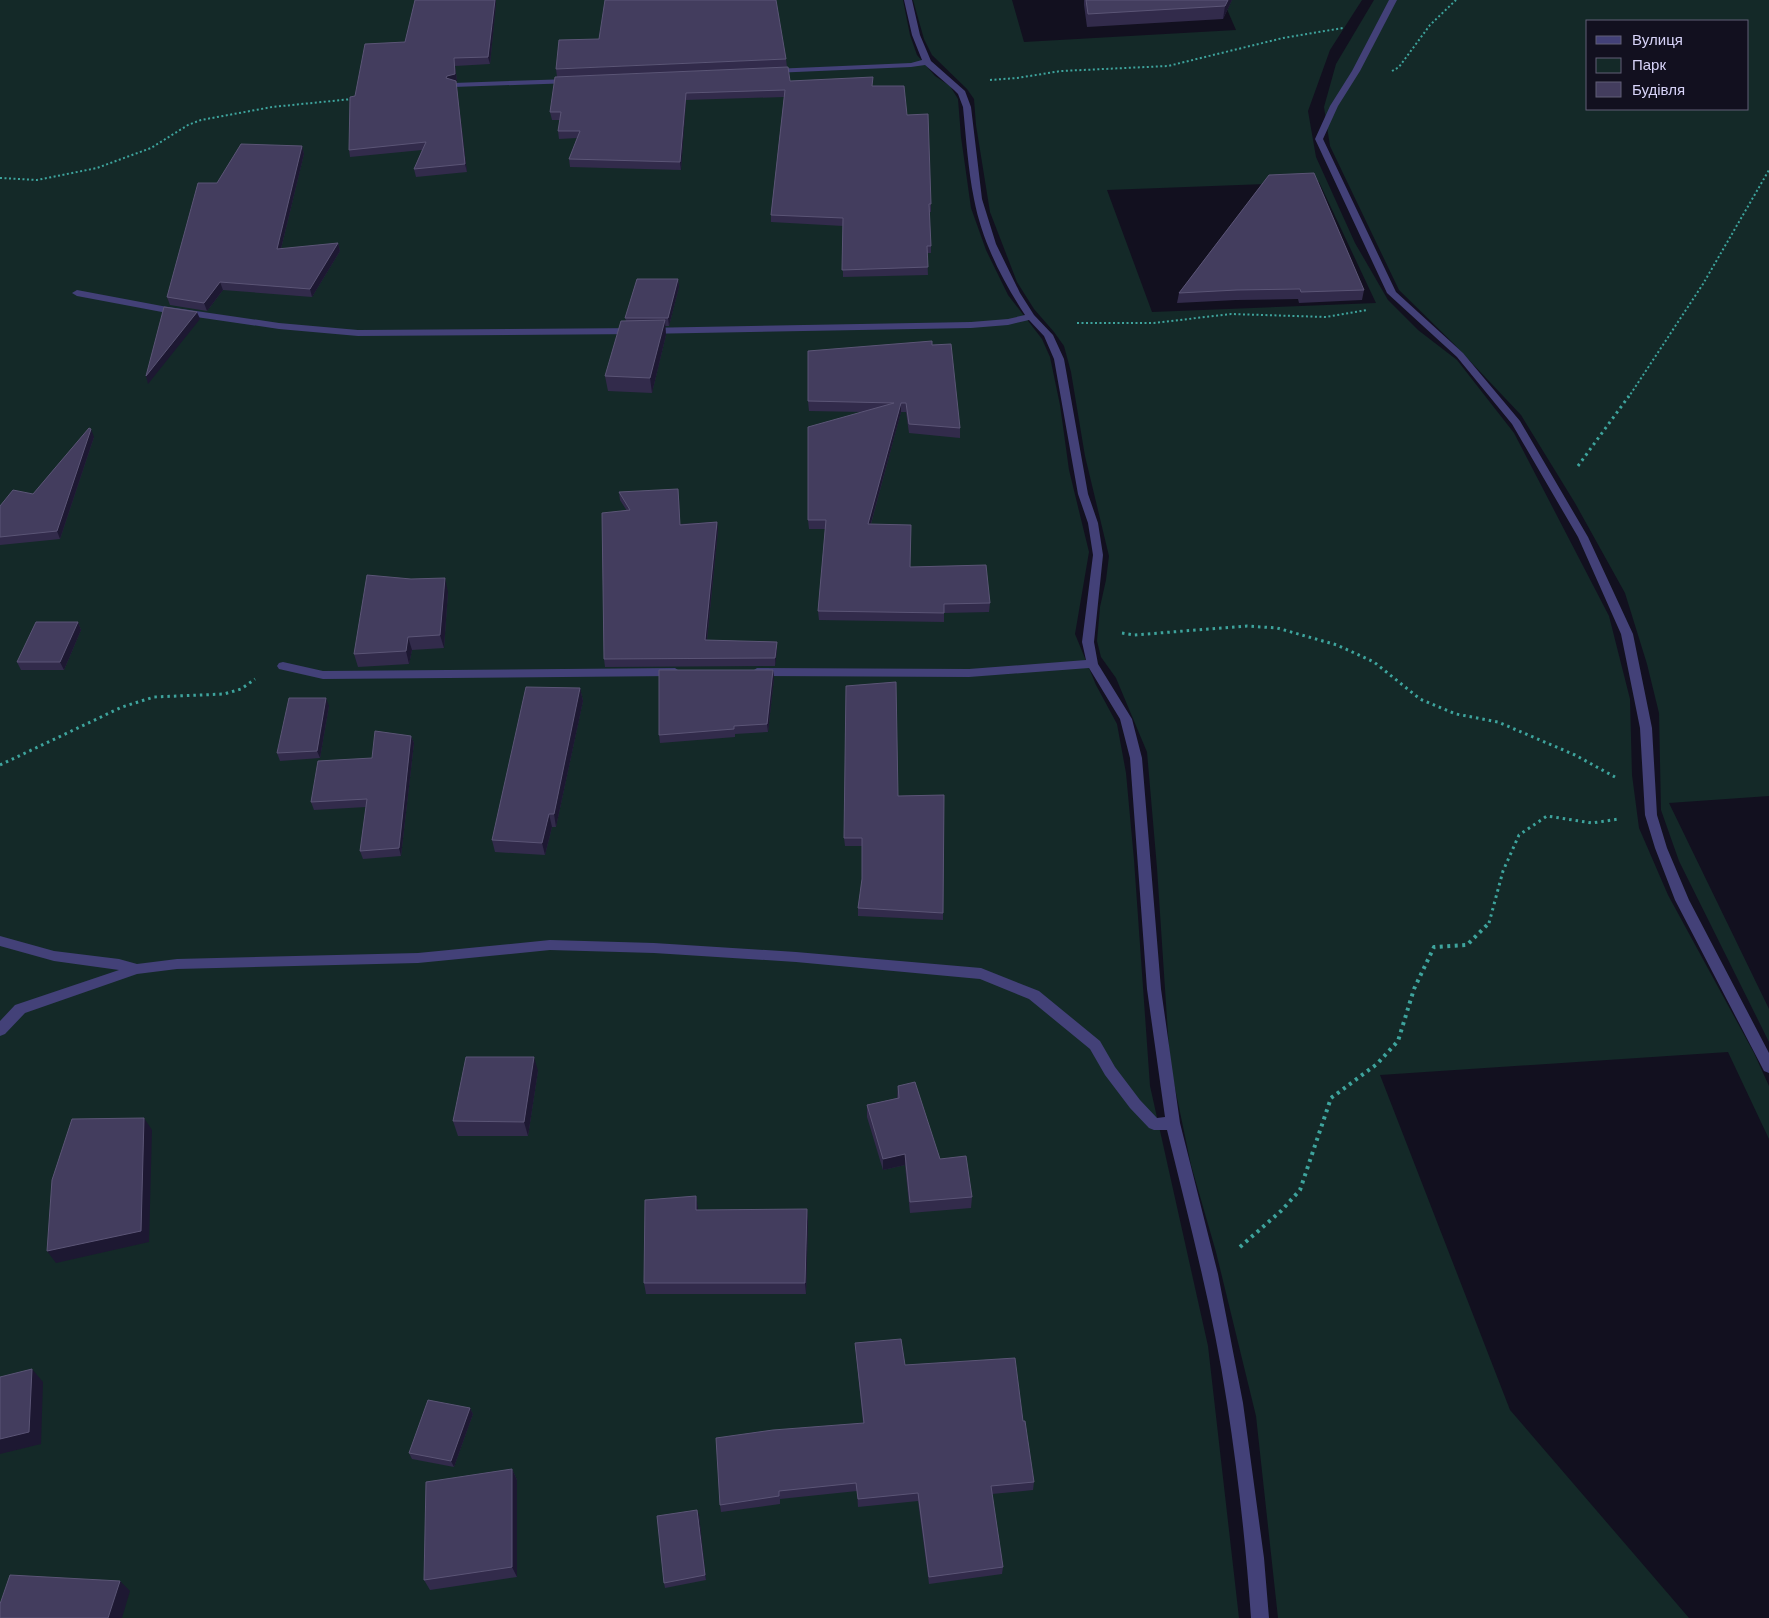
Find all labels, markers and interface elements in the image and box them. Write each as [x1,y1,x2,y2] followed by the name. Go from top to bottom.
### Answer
[1586,20,1749,110] legend
[1632,31,1683,48] text: Вулиця
[1632,56,1666,73] text: Парк
[1632,81,1685,98] text: Будівля

